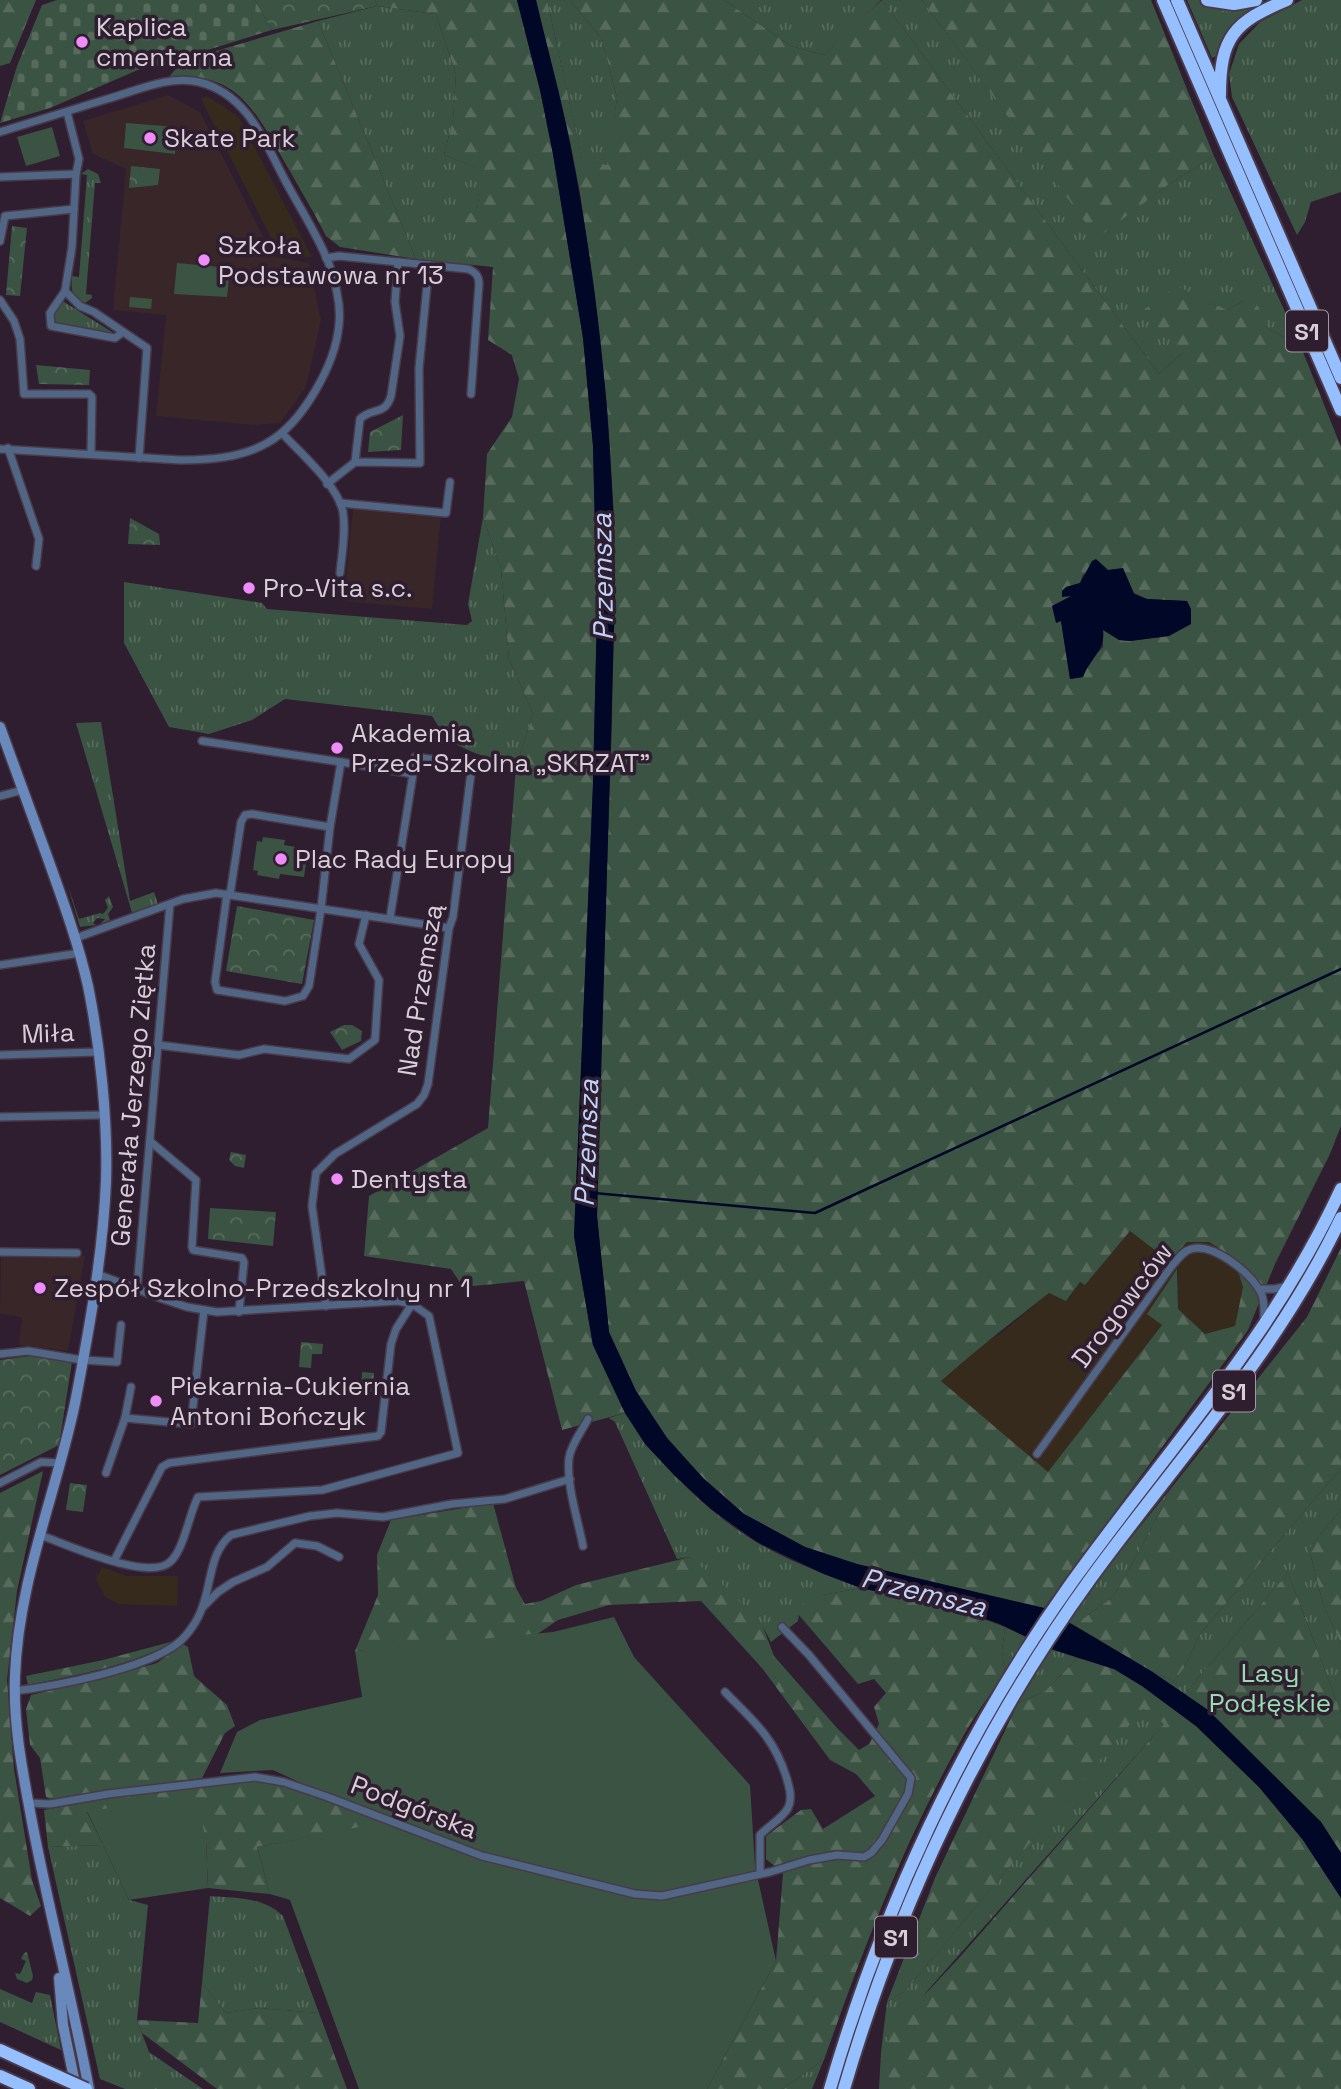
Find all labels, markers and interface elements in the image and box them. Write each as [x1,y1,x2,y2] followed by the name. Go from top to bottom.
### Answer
[96,10,232,74] place label: Kaplica cmentarna
[74,34,90,50] marker: Kaplica cmentarna
[164,121,295,155] place label: Skate Park
[142,130,158,146] marker: Skate Park
[218,228,444,292] place label: Szkoła Podstawowa nr 13
[196,252,212,268] marker: Szkoła Podstawowa nr 13
[1286,310,1328,352] road number: S1
[583,512,621,641] water label: Przemsza
[263,571,413,605] place label: Pro-Vita s.c.
[241,580,257,596] marker: Pro-Vita s.c.
[351,716,650,780] place label: Akademia Przed-Szkolna „SKRZAT”
[329,740,345,756] marker: Akademia Przed-Szkolna „SKRZAT”
[295,842,513,876] place label: Plac Rady Europy
[273,851,289,867] marker: Plac Rady Europy
[390,902,450,1078] street label: Nad Przemszą
[103,942,163,1248] street label: Generała Jerzego Ziętka
[21,1015,75,1051] street label: Miła
[566,1078,606,1207] water label: Przemsza
[351,1162,467,1196] place label: Dentysta
[329,1171,345,1187] marker: Dentysta
[1064,1236,1180,1374] street label: Drogowców
[54,1271,471,1305] place label: Zespół Szkolno-Przedszkolny nr 1
[32,1280,48,1296] marker: Zespół Szkolno-Przedszkolny nr 1
[170,1369,410,1433] place label: Piekarnia-Cukiernia Antoni Bończyk
[1213,1371,1255,1412] road number: S1
[148,1393,164,1409] marker: Piekarnia-Cukiernia Antoni Bończyk
[858,1559,991,1625] water label: Przemsza
[1209,1656,1331,1720] park label: Lasy Podłęskie
[346,1767,482,1847] street label: Podgórska
[875,1916,917,1958] road number: S1

